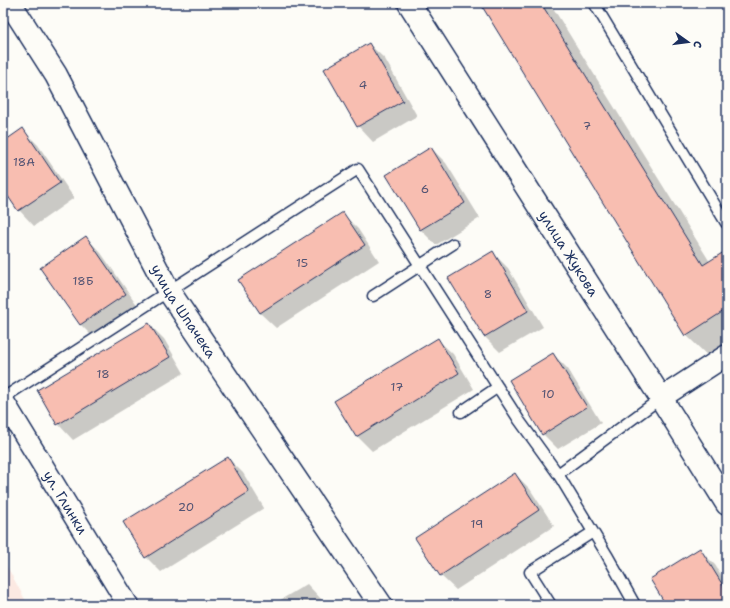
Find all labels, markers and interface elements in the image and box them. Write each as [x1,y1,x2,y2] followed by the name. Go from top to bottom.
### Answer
[668,22,708,62] north arrow
[689,39,705,50] text: С
[359,77,367,93] house number: 4
[583,118,591,134] house number: 7
[13,154,35,170] house number: 18А
[421,181,429,197] house number: 6
[535,207,603,300] street label: улица Жукова
[296,255,308,271] house number: 15
[147,261,221,362] street label: улица Шпачека
[72,273,94,289] house number: 18Б
[484,286,492,302] house number: 8
[96,366,110,382] house number: 18
[391,379,403,395] house number: 17
[541,386,555,402] house number: 10
[39,467,92,538] street label: ул. Глинки
[178,499,194,515] house number: 20
[471,516,483,532] house number: 19

